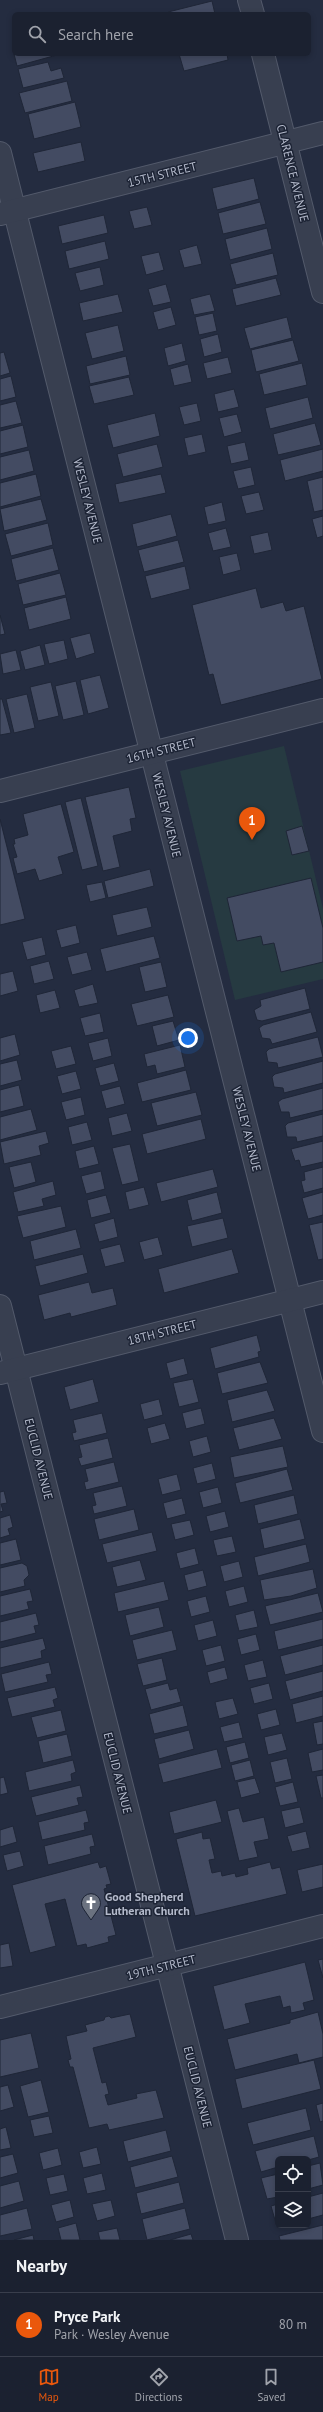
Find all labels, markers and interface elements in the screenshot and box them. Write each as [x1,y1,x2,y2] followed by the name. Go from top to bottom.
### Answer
[12,12,311,56] search box
[26,23,48,45] icon: search
[58,25,134,44] text: Search here
[274,123,312,223] street label: CLARENCE AVENUE
[126,158,198,190] street label: 15TH STREET
[70,457,106,545] street label: WESLEY AVENUE
[125,734,197,766] street label: 16TH STREET
[149,771,185,859] street label: WESLEY AVENUE
[239,807,265,840] pin: 1
[178,1028,198,1048] your location
[229,1085,265,1173] street label: WESLEY AVENUE
[126,1316,198,1348] street label: 18TH STREET
[22,1417,56,1501] street label: EUCLID AVENUE
[101,1731,135,1815] street label: EUCLID AVENUE
[105,1889,190,1918] place label: Good Shepherd Lutheran Church
[80,1892,102,1920] church icon: Good Shepherd Lutheran Church
[125,1951,197,1983] street label: 19TH STREET
[181,2045,215,2129] street label: EUCLID AVENUE
[275,2156,311,2228] map controls
[275,2156,311,2192] button: locate
[275,2192,311,2228] button: layers
[16,2255,67,2277] text: Nearby
[54,2307,120,2326] text: Pryce Park
[25,2316,33,2333] text: 1
[279,2316,307,2333] text: 80 m
[54,2326,169,2343] text: Park · Wesley Avenue
[38,2366,60,2404] tab: Map
[135,2366,182,2404] tab: Directions
[257,2366,285,2404] tab: Saved

